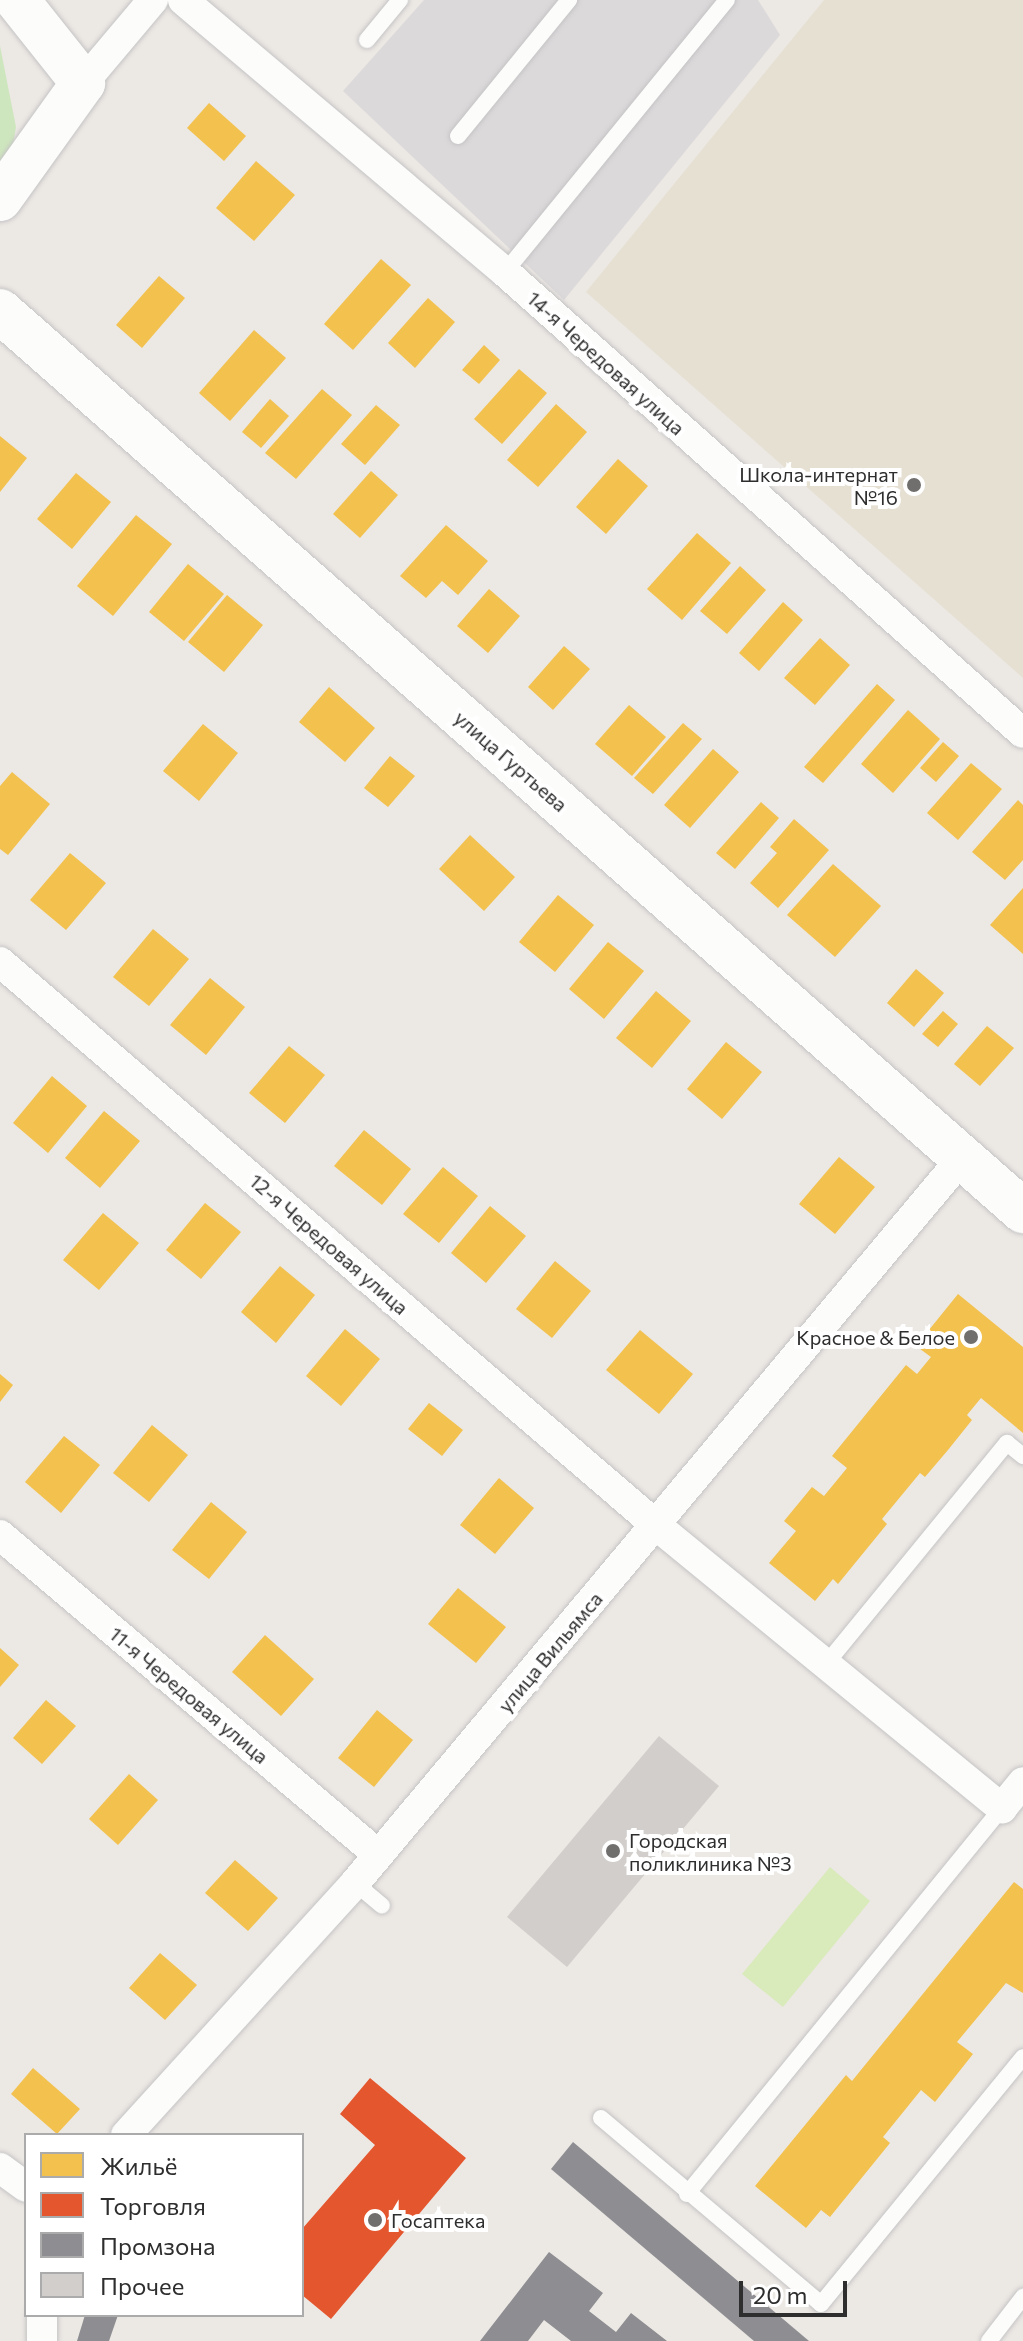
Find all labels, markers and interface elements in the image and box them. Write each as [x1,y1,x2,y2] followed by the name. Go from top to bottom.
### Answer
[522,286,690,440] street label: 14-я Чередовая улица
[739,462,898,509] place label: Школа-интернат №16
[905,476,923,494] marker: Школа-интернат №16
[450,705,572,817] street label: улица Гуртьева
[245,1169,413,1319] street label: 12-я Чередовая улица
[796,1325,955,1349] place label: Красное & Белое
[962,1328,980,1346] marker: Красное & Белое
[493,1587,607,1717] street label: улица Вильямса
[105,1622,273,1768] street label: 11-я Чередовая улица
[629,1828,792,1875] place label: Городская поликлиника №3
[604,1842,622,1860] marker: Городская поликлиника №3
[24,2133,304,2317] legend
[100,2151,177,2180] text: Жильё
[100,2191,206,2220] text: Торговля
[391,2208,485,2232] place label: Госаптека
[366,2211,384,2229] marker: Госаптека
[100,2231,215,2260] text: Промзона
[743,2265,851,2315] scale bar
[100,2271,184,2300] text: Прочее
[753,2280,807,2309] text: 20 m

